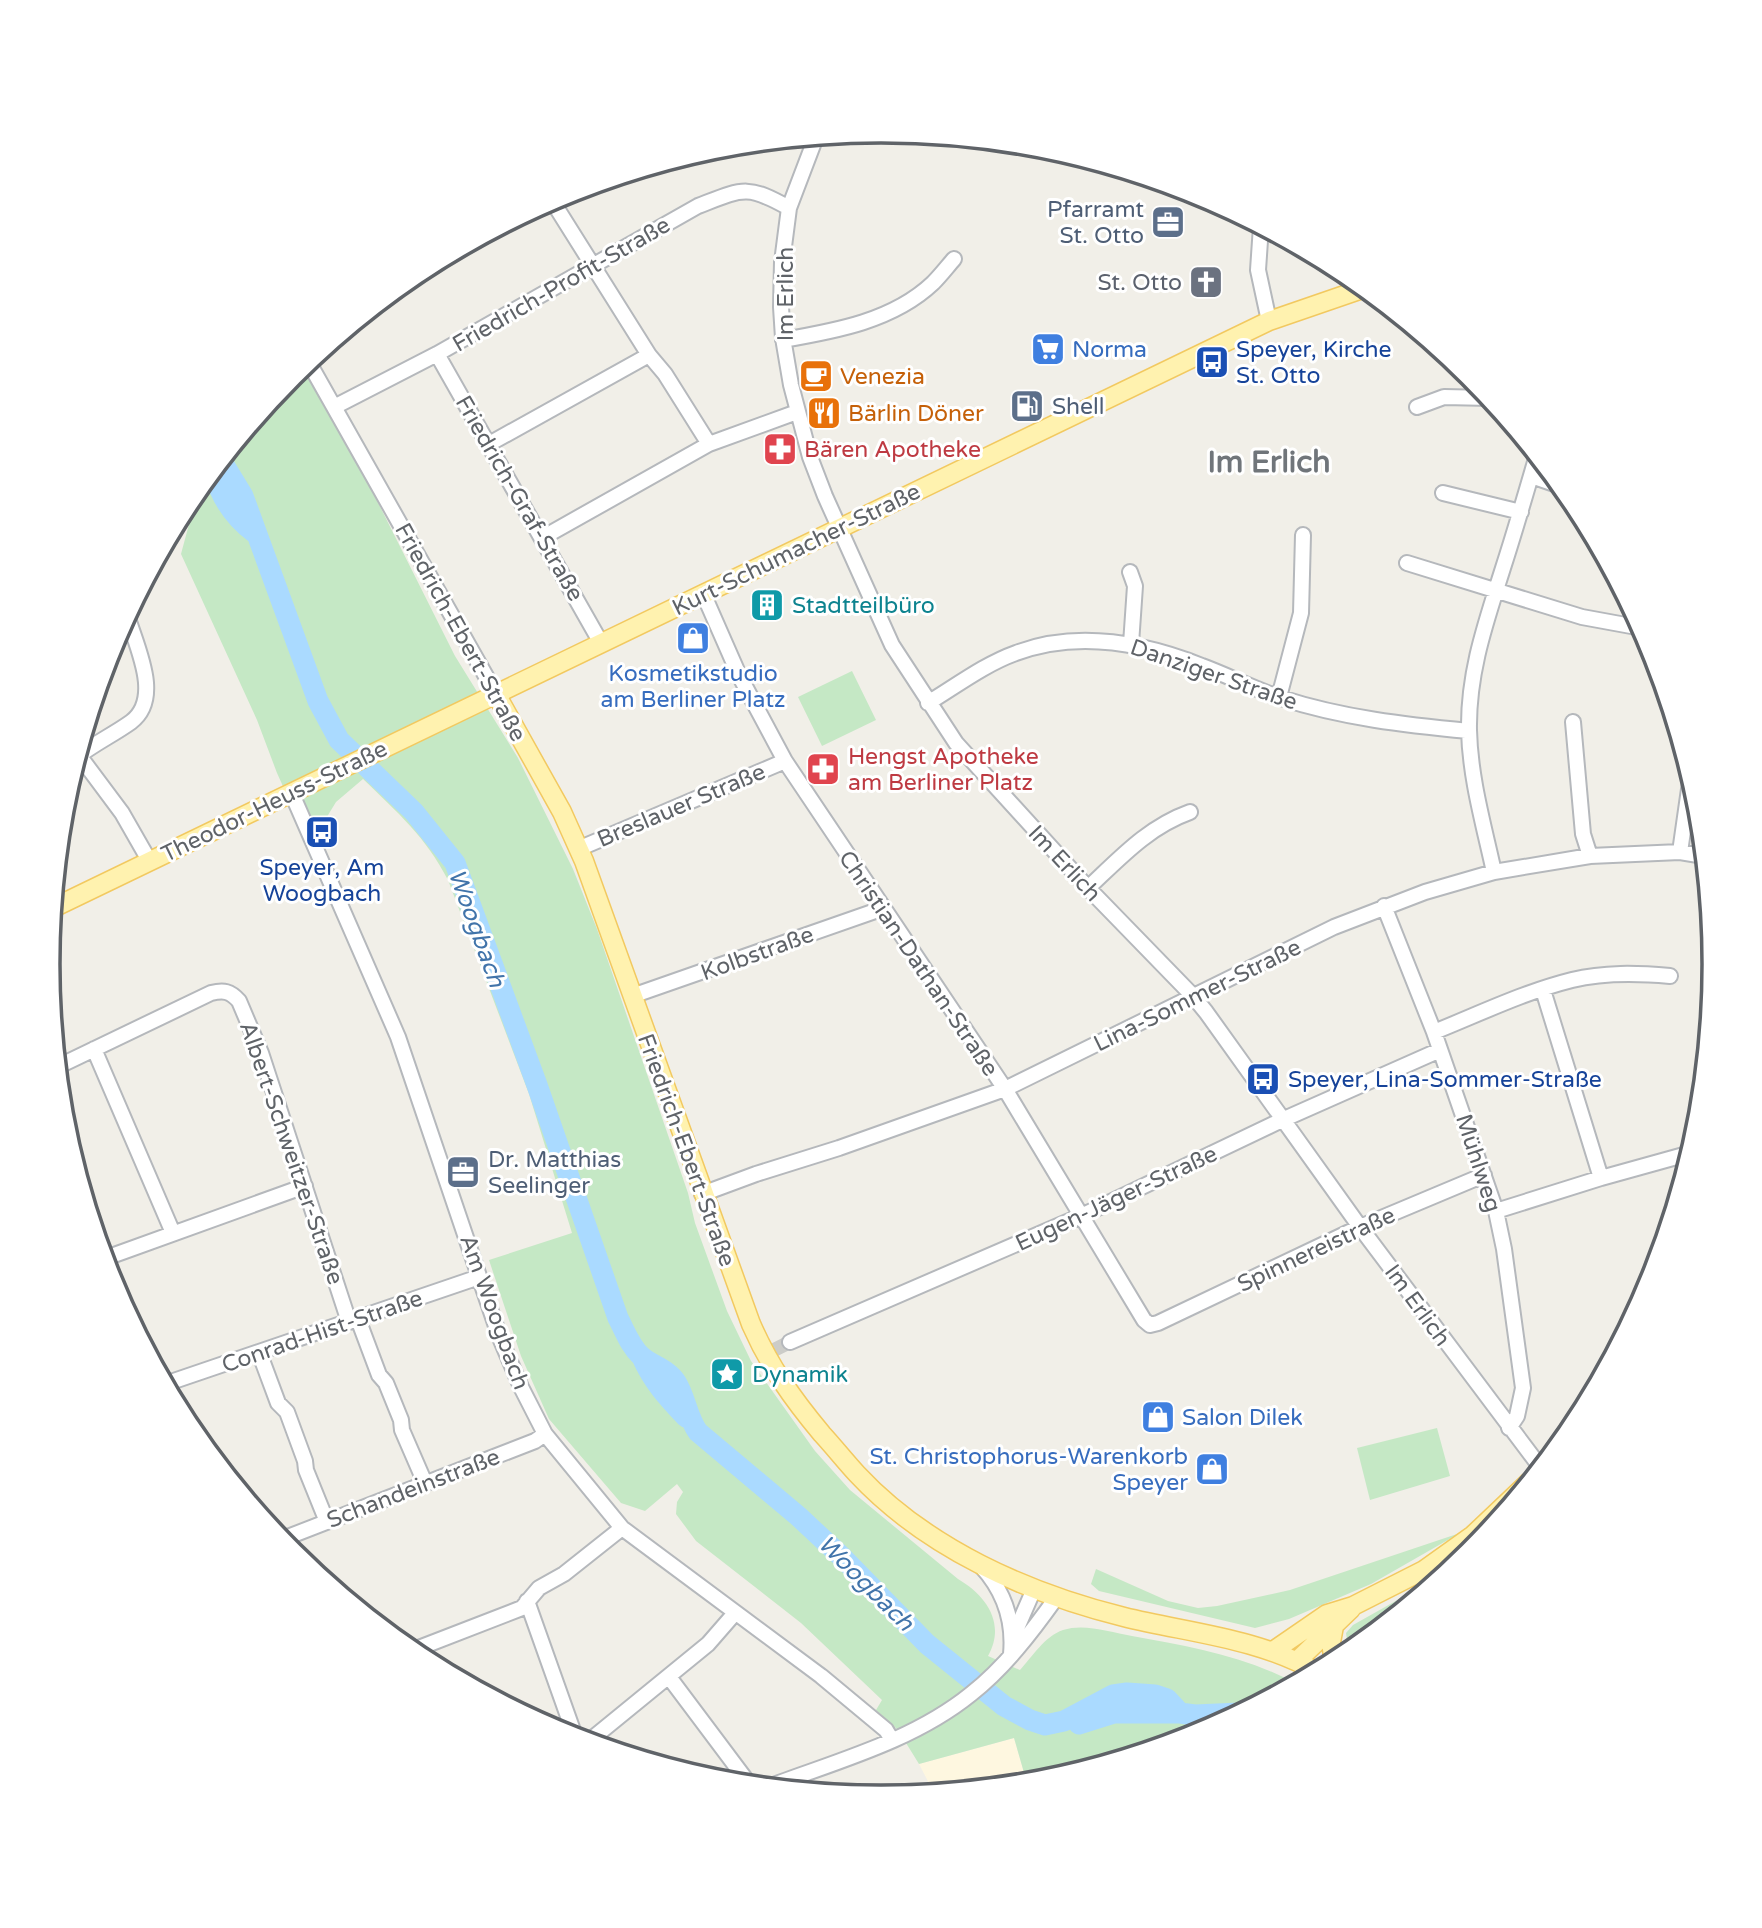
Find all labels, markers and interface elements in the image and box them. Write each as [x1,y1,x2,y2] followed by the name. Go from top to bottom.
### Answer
[1047,196,1144,250] place label: Pfarramt St. Otto
[1149,203,1187,241] office icon: Pfarramt St. Otto
[448,211,675,359] street label: Friedrich-Profit-Straße
[772,247,800,341] street label: Im Erlich
[1187,263,1225,301] church icon: St. Otto
[1098,269,1182,297] place label: St. Otto
[1029,330,1067,368] supermarket icon: Norma
[1072,336,1147,364] place label: Norma
[1236,336,1392,390] place label: Speyer, Kirche St. Otto
[1193,343,1231,381] bus stop icon: Speyer, Kirche St. Otto
[797,357,835,395] cafe icon: Venezia
[840,363,925,391] place label: Venezia
[1008,387,1046,425] fuel station icon: Shell
[449,391,589,606] street label: Friedrich-Graf-Straße
[1052,393,1104,421] place label: Shell
[805,394,843,432] restaurant icon: Bärlin Döner
[848,400,984,428] place label: Bärlin Döner
[761,430,799,468] pharmacy icon: Bären Apotheke
[804,436,981,464] place label: Bären Apotheke
[1207,444,1331,481] district label: Im Erlich
[668,478,925,622] street label: Kurt-Schumacher-Straße
[388,518,532,747] street label: Friedrich-Ebert-Straße
[748,586,786,624] building icon: Stadtteilbüro
[792,592,935,620] place label: Stadtteilbüro
[674,619,712,657] shop icon: Kosmetikstudio am Berliner Platz
[1127,633,1301,717] street label: Danziger Straße
[601,660,785,714] place label: Kosmetikstudio am Berliner Platz
[157,735,392,869] street label: Theodor-Heuss-Straße
[848,743,1039,797] place label: Hengst Apotheke am Berliner Platz
[804,750,842,788] pharmacy icon: Hengst Apotheke am Berliner Platz
[593,758,770,854] street label: Breslauer Straße
[303,813,341,851] bus stop icon: Speyer, Am Woogbach
[1022,820,1107,908] street label: Im Erlich
[832,846,1004,1082] street label: Christian-Dathan-Straße
[260,854,384,908] place label: Speyer, Am Woogbach
[442,865,512,992] water label: Woogbach
[697,921,818,987] street label: Kolbstraße
[1089,934,1306,1058] street label: Lina-Sommer-Straße
[233,1018,349,1288] street label: Albert-Schweitzer-Straße
[631,1030,741,1271] street label: Friedrich-Ebert-Straße
[1244,1060,1282,1098] bus stop icon: Speyer, Lina-Sommer-Straße
[1288,1066,1602,1094] place label: Speyer, Lina-Sommer-Straße
[1449,1111,1507,1216] street label: Mühlweg
[1011,1140,1222,1258] street label: Eugen-Jäger-Straße
[488,1146,621,1200] place label: Dr. Matthias Seelinger
[444,1153,482,1191] office icon: Dr. Matthias Seelinger
[1233,1201,1400,1299] street label: Spinnereistraße
[453,1231,535,1393] street label: Am Woogbach
[1378,1259,1456,1352] street label: Im Erlich
[218,1284,426,1379] street label: Conrad-Hist-Straße
[708,1355,746,1393] place icon: Dynamik
[752,1361,848,1389] place label: Dynamik
[1139,1398,1177,1436] shop icon: Salon Dilek
[1182,1404,1303,1432] place label: Salon Dilek
[323,1443,504,1535] street label: Schandeinstraße
[869,1443,1188,1497] place label: St. Christophorus-Warenkorb Speyer
[1193,1450,1231,1488] shop icon: St. Christophorus-Warenkorb Speyer
[812,1529,921,1638] water label: Woogbach

